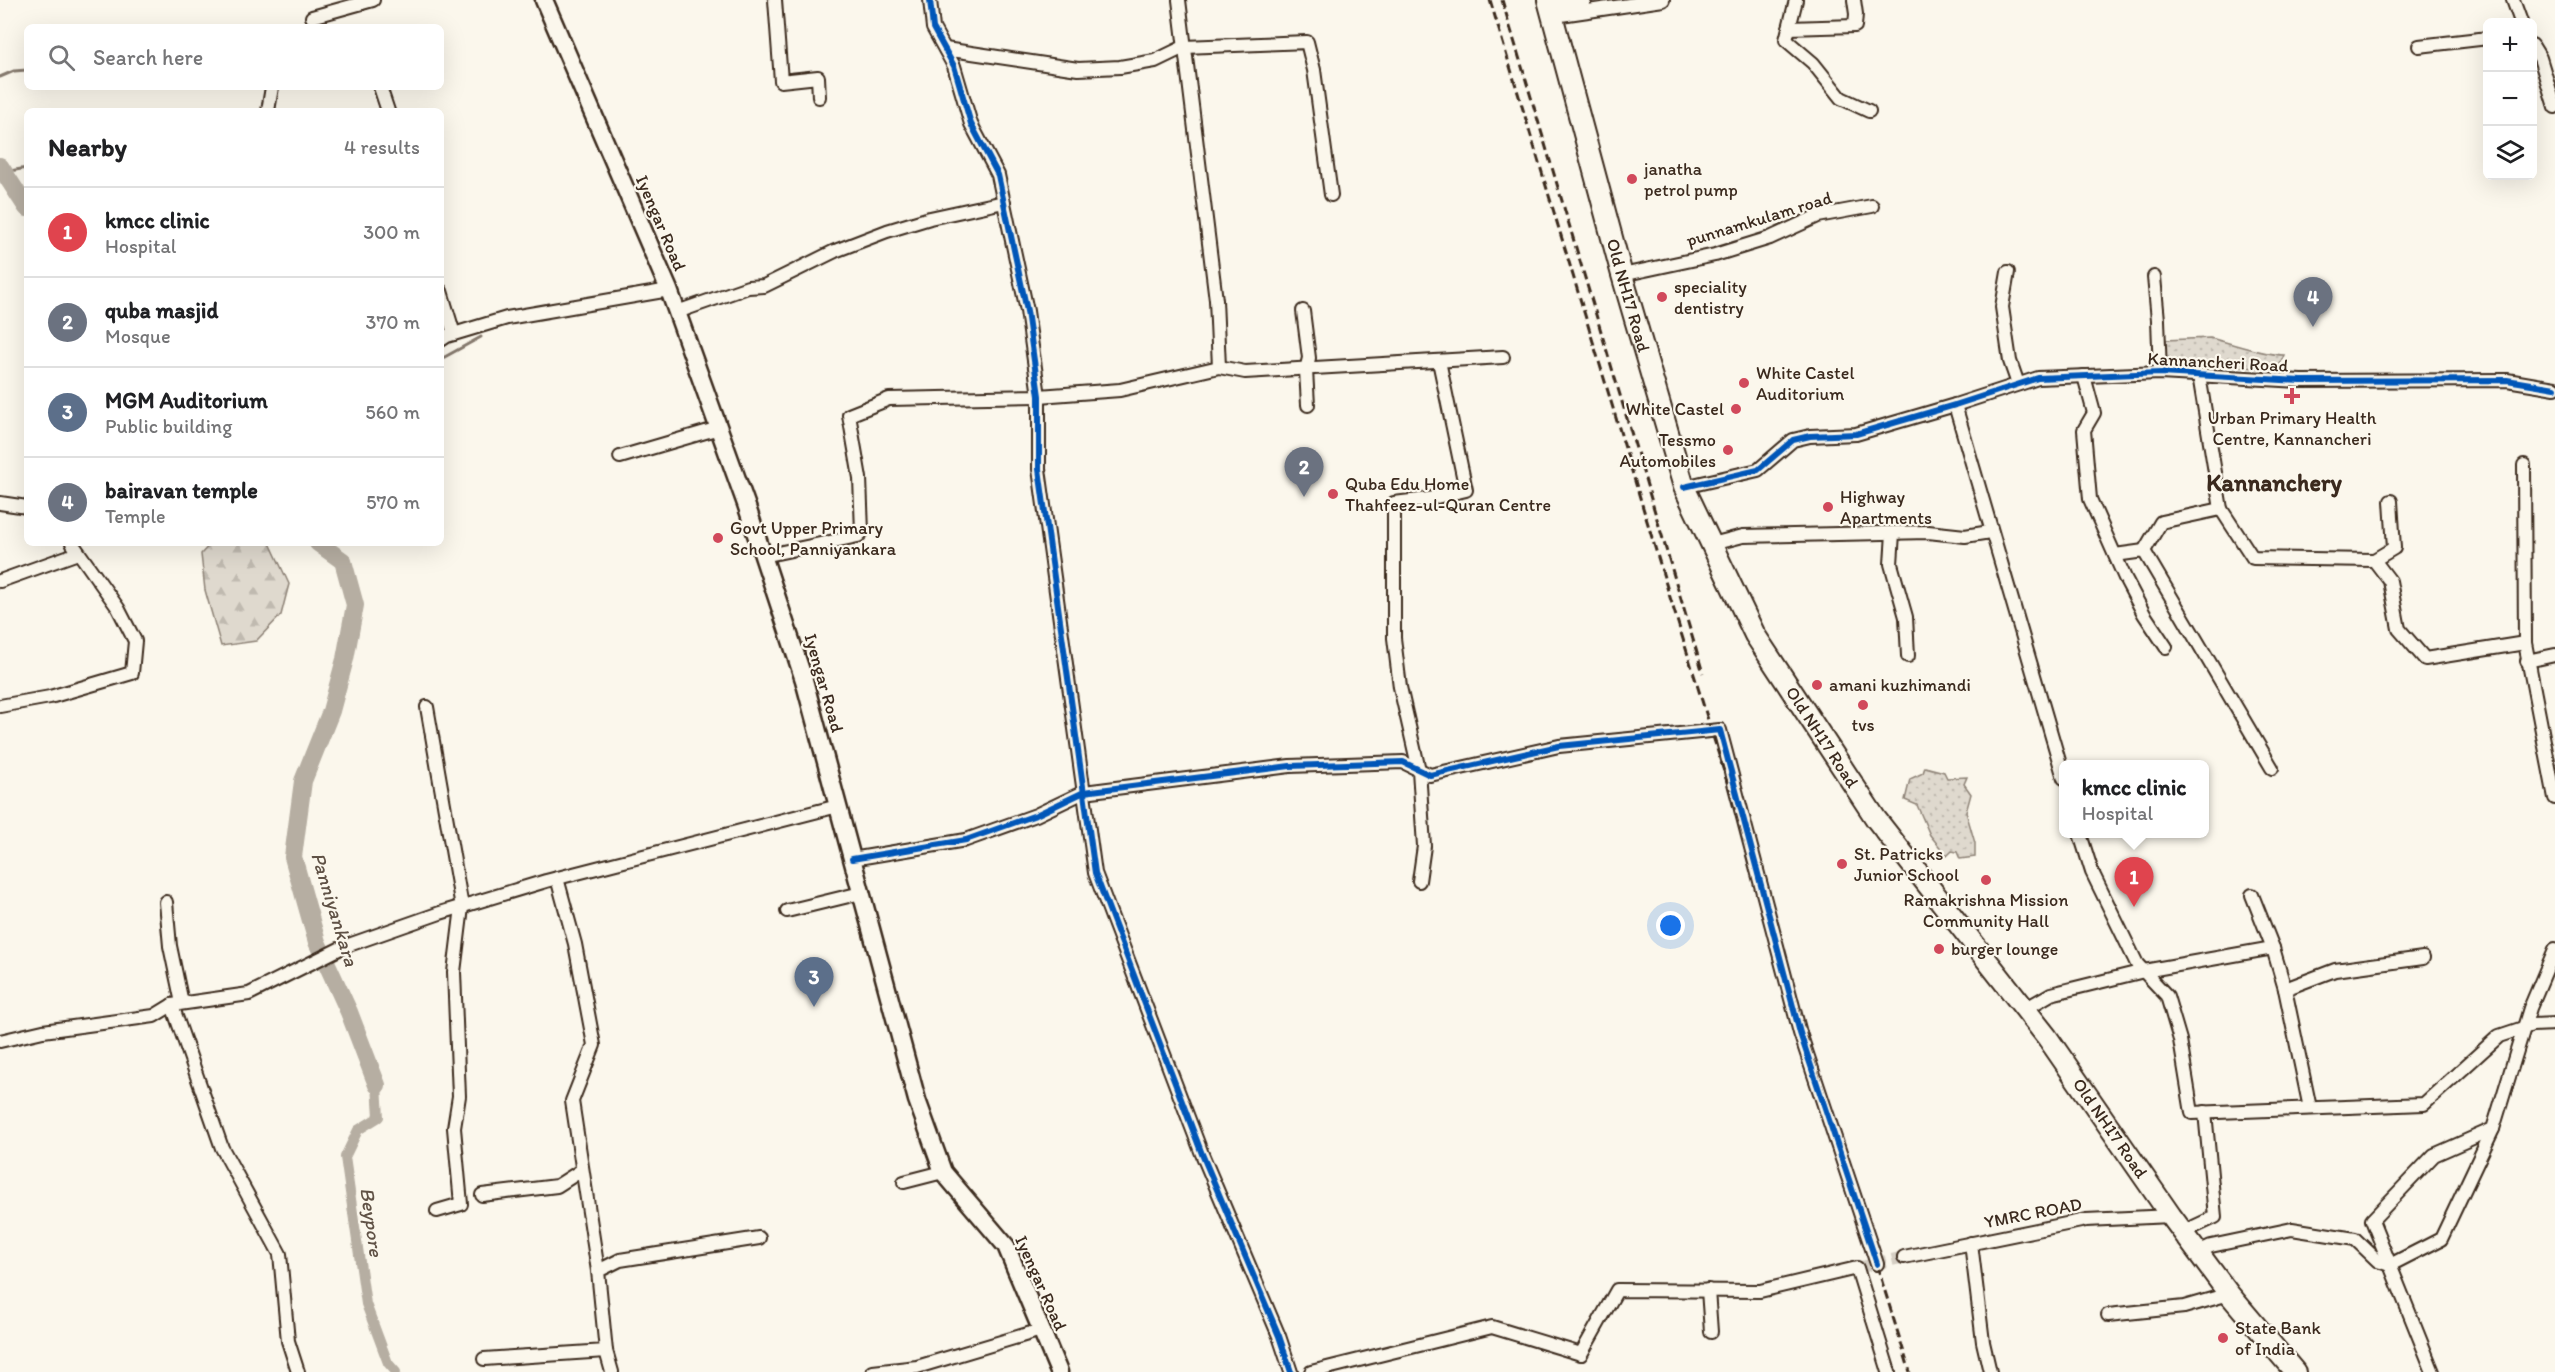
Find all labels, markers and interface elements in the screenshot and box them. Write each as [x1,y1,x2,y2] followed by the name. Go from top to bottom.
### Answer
[2483,18,2537,180] map controls
[2483,18,2537,72] button: +
[24,24,444,90] search box
[45,41,78,74] icon: search
[93,44,203,71] text: Search here
[2483,72,2537,126] button: −
[2483,126,2537,180] button: layers
[48,131,127,163] text: Nearby
[344,135,420,159] text: 4 results
[1643,158,1738,201] place label: janatha petrol pump
[631,172,691,274] street label: Iyengar Road
[1625,172,1639,186] marker: janatha petrol pump
[1683,186,1835,252] street label: punnamkulam road
[105,207,210,234] text: kmcc clinic
[63,220,72,244] text: 1
[363,220,420,244] text: 300 m
[105,234,177,258] text: Hospital
[1602,236,1655,355] street label: Old NH17 Road
[1674,276,1747,319] place label: speciality dentistry
[2294,278,2332,327] pin: 4
[1655,290,1669,304] marker: speciality dentistry
[105,297,218,324] text: quba masjid
[62,310,73,334] text: 2
[366,310,420,334] text: 370 m
[105,324,171,348] text: Mosque
[2147,347,2289,377] street label: Kannancheri Road
[1756,362,1854,405] place label: White Castel Auditorium
[1737,376,1751,390] marker: White Castel Auditorium
[105,387,268,414] text: MGM Auditorium
[2283,387,2301,405] marker: Urban Primary Health Centre, Kannancheri
[1626,398,1724,420] place label: White Castel
[62,400,73,424] text: 3
[365,400,420,424] text: 560 m
[1729,402,1743,416] marker: White Castel
[2207,407,2377,450] place label: Urban Primary Health Centre, Kannancheri
[105,414,232,438] text: Public building
[1619,429,1716,472] place label: Tessmo Automobiles
[1721,443,1735,457] marker: Tessmo Automobiles
[1284,448,1324,497] pin: 2
[2206,468,2342,498] district label: Kannanchery
[1345,473,1551,516] place label: Quba Edu Home Thahfeez-ul-Quran Centre
[105,477,258,504] text: bairavan temple
[1840,486,1932,529] place label: Highway Apartments
[1326,487,1340,501] marker: Quba Edu Home Thahfeez-ul-Quran Centre
[61,490,74,514] text: 4
[366,490,420,514] text: 570 m
[1821,500,1835,514] marker: Highway Apartments
[105,504,166,528] text: Temple
[730,517,897,560] place label: Govt Upper Primary School, Panniyankara
[711,531,725,545] marker: Govt Upper Primary School, Panniyankara
[799,631,849,735] street label: Iyengar Road
[1829,674,1971,696] place label: amani kuzhimandi
[1810,678,1824,692] marker: amani kuzhimandi
[1781,682,1863,792] street label: Old NH17 Road
[1856,698,1870,712] marker: tvs
[1851,714,1875,736] place label: tvs
[2059,760,2209,838] popup
[2082,774,2186,801] text: kmcc clinic
[2082,801,2153,825] text: Hospital
[1854,843,1959,886] place label: St. Patricks Junior School
[306,849,364,970] water label: Panniyankara
[1835,857,1849,871] marker: St. Patricks Junior School
[2114,858,2154,907] pin: 1
[1979,873,1993,887] marker: Ramakrishna Mission Community Hall
[1904,889,2068,932] place label: Ramakrishna Mission Community Hall
[1656,911,1685,940] your location
[1951,938,2058,960] place label: burger lounge
[1932,942,1946,956] marker: burger lounge
[794,958,834,1007] pin: 3
[2068,1074,2153,1183] street label: Old NH17 Road
[355,1186,389,1259] water label: Beypore
[1982,1193,2084,1233] street label: YMRC ROAD
[1010,1232,1072,1334] street label: Iyengar Road
[2235,1317,2322,1360] place label: State Bank of India
[2216,1331,2230,1345] marker: State Bank of India

